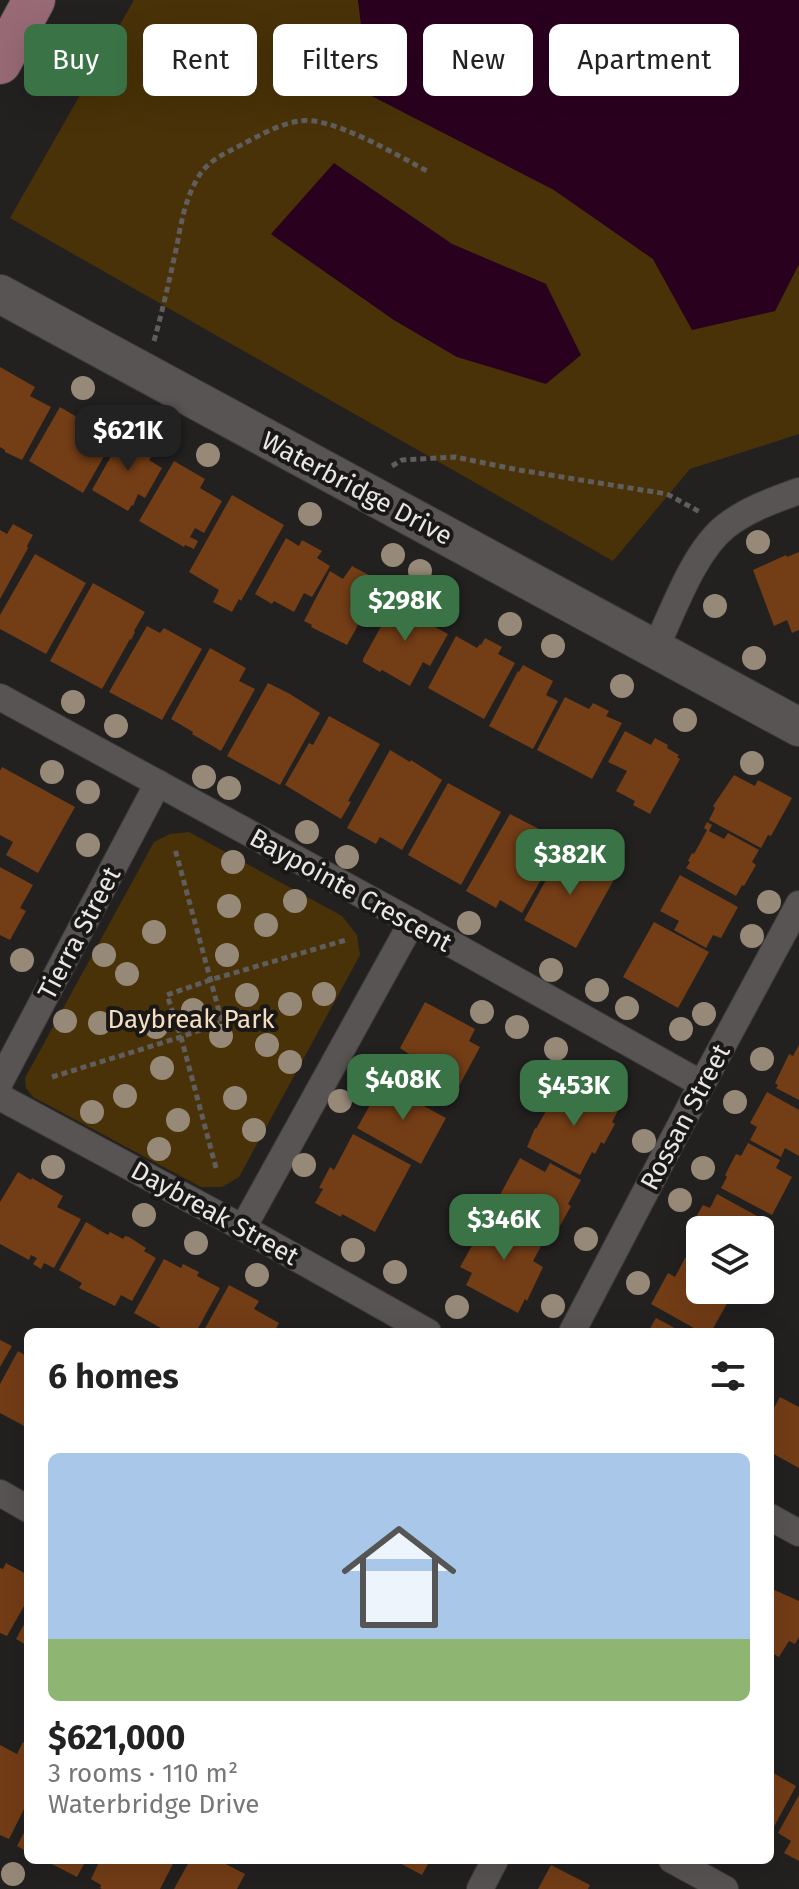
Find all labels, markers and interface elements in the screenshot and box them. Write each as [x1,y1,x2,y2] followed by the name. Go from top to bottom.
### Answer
[24,24,127,96] chip: Buy
[143,24,257,96] chip: Rent
[273,24,407,96] chip: Filters
[423,24,533,96] chip: New
[549,24,739,96] chip: Apartment
[72,405,184,473] pin: $621K
[93,415,163,446] text: $621K
[256,425,457,552] street label: Waterbridge Drive
[349,575,461,643] pin: $298K
[368,585,442,616] text: $298K
[244,822,458,959] street label: Baypointe Crescent
[514,829,626,897] pin: $382K
[534,839,606,870] text: $382K
[32,861,128,1005] street label: Tierra Street
[107,1004,275,1035] park label: Daybreak Park
[634,1038,737,1196] street label: Rossan Street
[347,1054,459,1122] pin: $408K
[518,1060,630,1128] pin: $453K
[365,1064,441,1095] text: $408K
[538,1070,610,1101] text: $453K
[126,1155,304,1273] street label: Daybreak Street
[448,1194,560,1262] pin: $346K
[467,1204,541,1235] text: $346K
[686,1216,774,1304] map controls
[686,1216,774,1304] button: layers
[706,1354,750,1398] icon: filters
[48,1356,179,1397] text: 6 homes
[327,1505,471,1649] icon: home
[48,1717,185,1758] text: $621,000
[48,1758,238,1789] text: 3 rooms · 110 m²
[48,1789,260,1820] text: Waterbridge Drive

